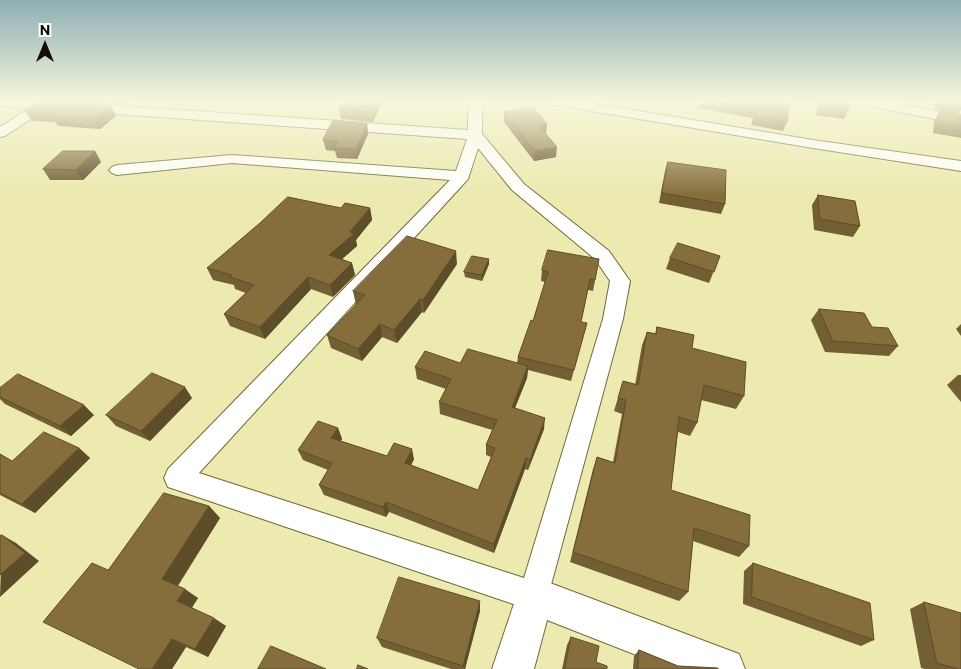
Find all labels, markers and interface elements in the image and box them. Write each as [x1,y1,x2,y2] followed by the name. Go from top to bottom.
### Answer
[20,20,70,70] north arrow
[40,21,50,38] text: N

